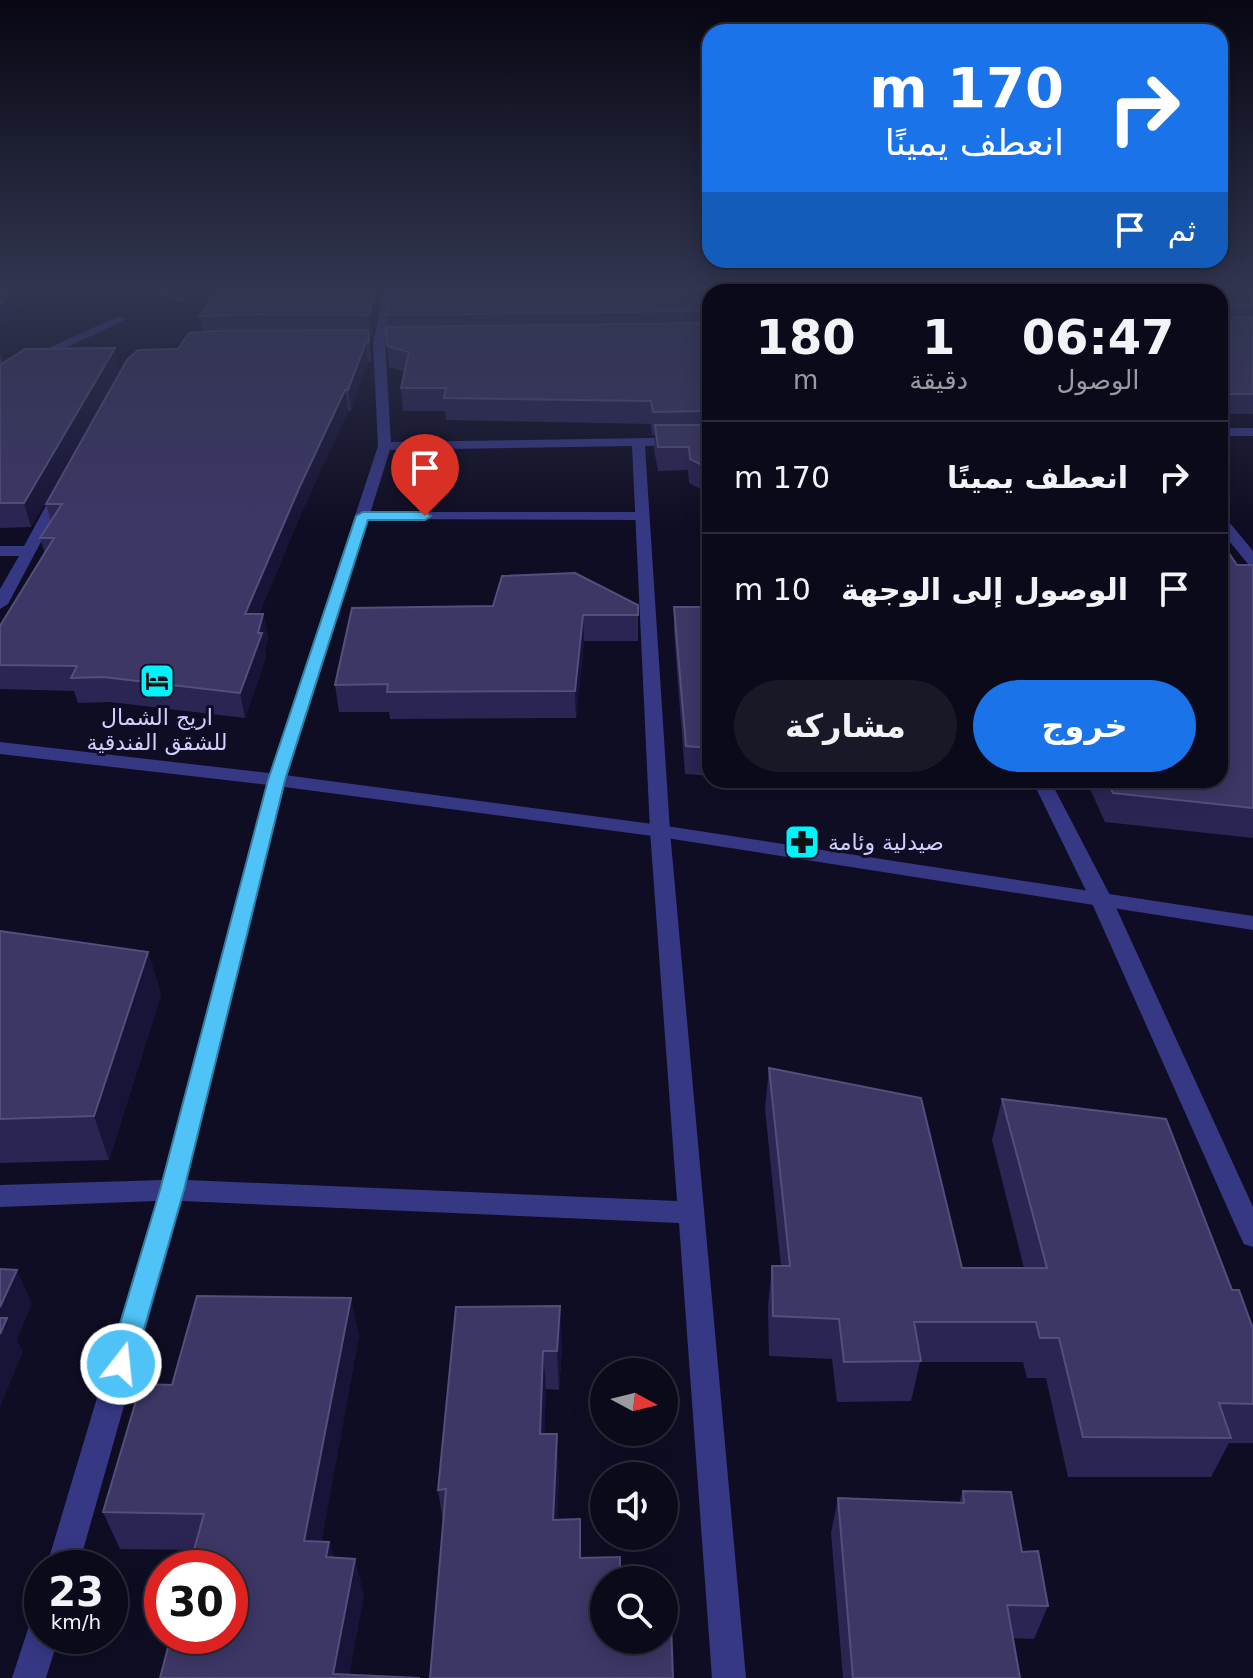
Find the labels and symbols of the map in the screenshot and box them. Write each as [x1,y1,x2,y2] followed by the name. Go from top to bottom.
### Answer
[391,434,459,516] pin
[138,662,176,700] hotel icon: اريج الشمال للشقق الفندقية
[86,705,228,756] place label: اريج الشمال للشقق الفندقية
[783,823,821,861] pharmacy icon: صيدلية وئامة
[828,830,944,855] place label: صيدلية وئامة
[79,1322,163,1406] position arrow
[590,1358,678,1446] north arrow
[144,1550,248,1654] speed limit sign: 30

